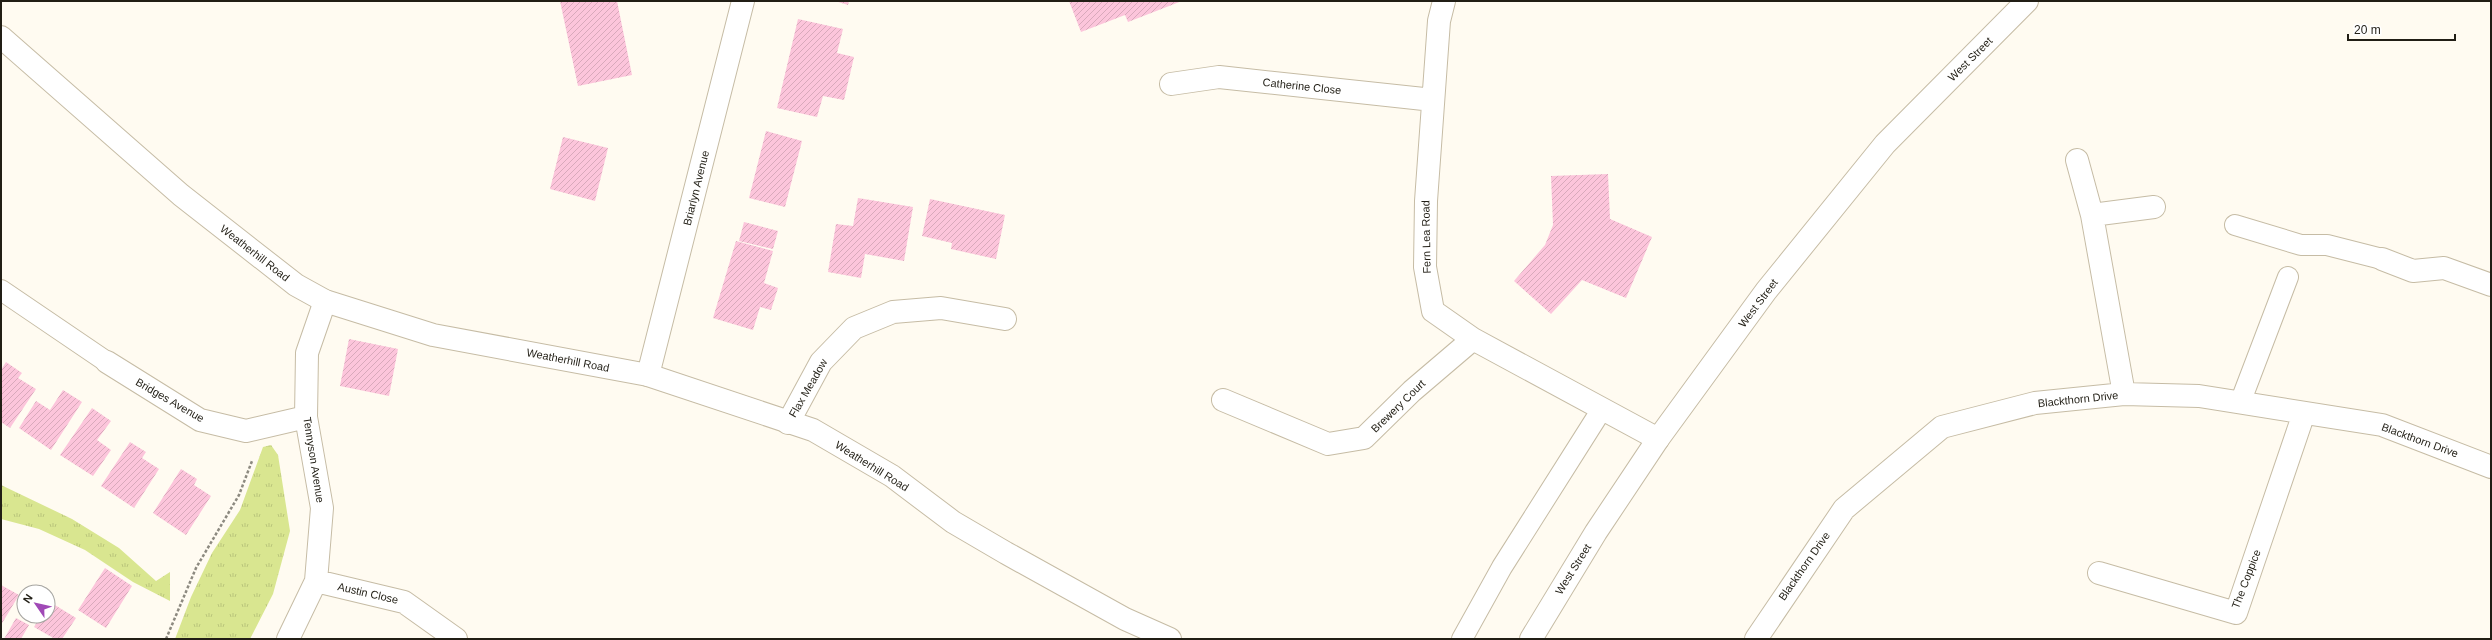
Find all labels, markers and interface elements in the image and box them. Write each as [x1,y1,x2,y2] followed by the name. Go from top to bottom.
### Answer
[2348,16,2455,42] scale bar
[2354,23,2381,37] text: 20 m
[1946,35,1994,83] street label: West Street
[1262,76,1342,96] street label: Catherine Close
[681,149,711,227] street label: Briarlyn Avenue
[1419,200,1433,274] street label: Fern Lea Road
[218,222,292,284] street label: Weatherhill Road
[1736,277,1780,329] street label: West Street
[526,346,610,374] street label: Weatherhill Road
[786,357,830,419] street label: Flax Meadow
[134,376,206,424] street label: Bridges Avenue
[1369,377,1427,435] street label: Brewery Court
[2037,389,2119,409] street label: Blackthorn Drive
[301,416,327,504] street label: Tennyson Avenue
[2380,421,2460,459] street label: Blackthorn Drive
[833,439,911,493] street label: Weatherhill Road
[1776,530,1832,602] street label: Blackthorn Drive
[1553,542,1593,596] street label: West Street
[2229,548,2263,610] street label: The Coppice
[337,580,399,606] street label: Austin Close
[16,584,56,624] north arrow
[21,592,35,605] text: N

